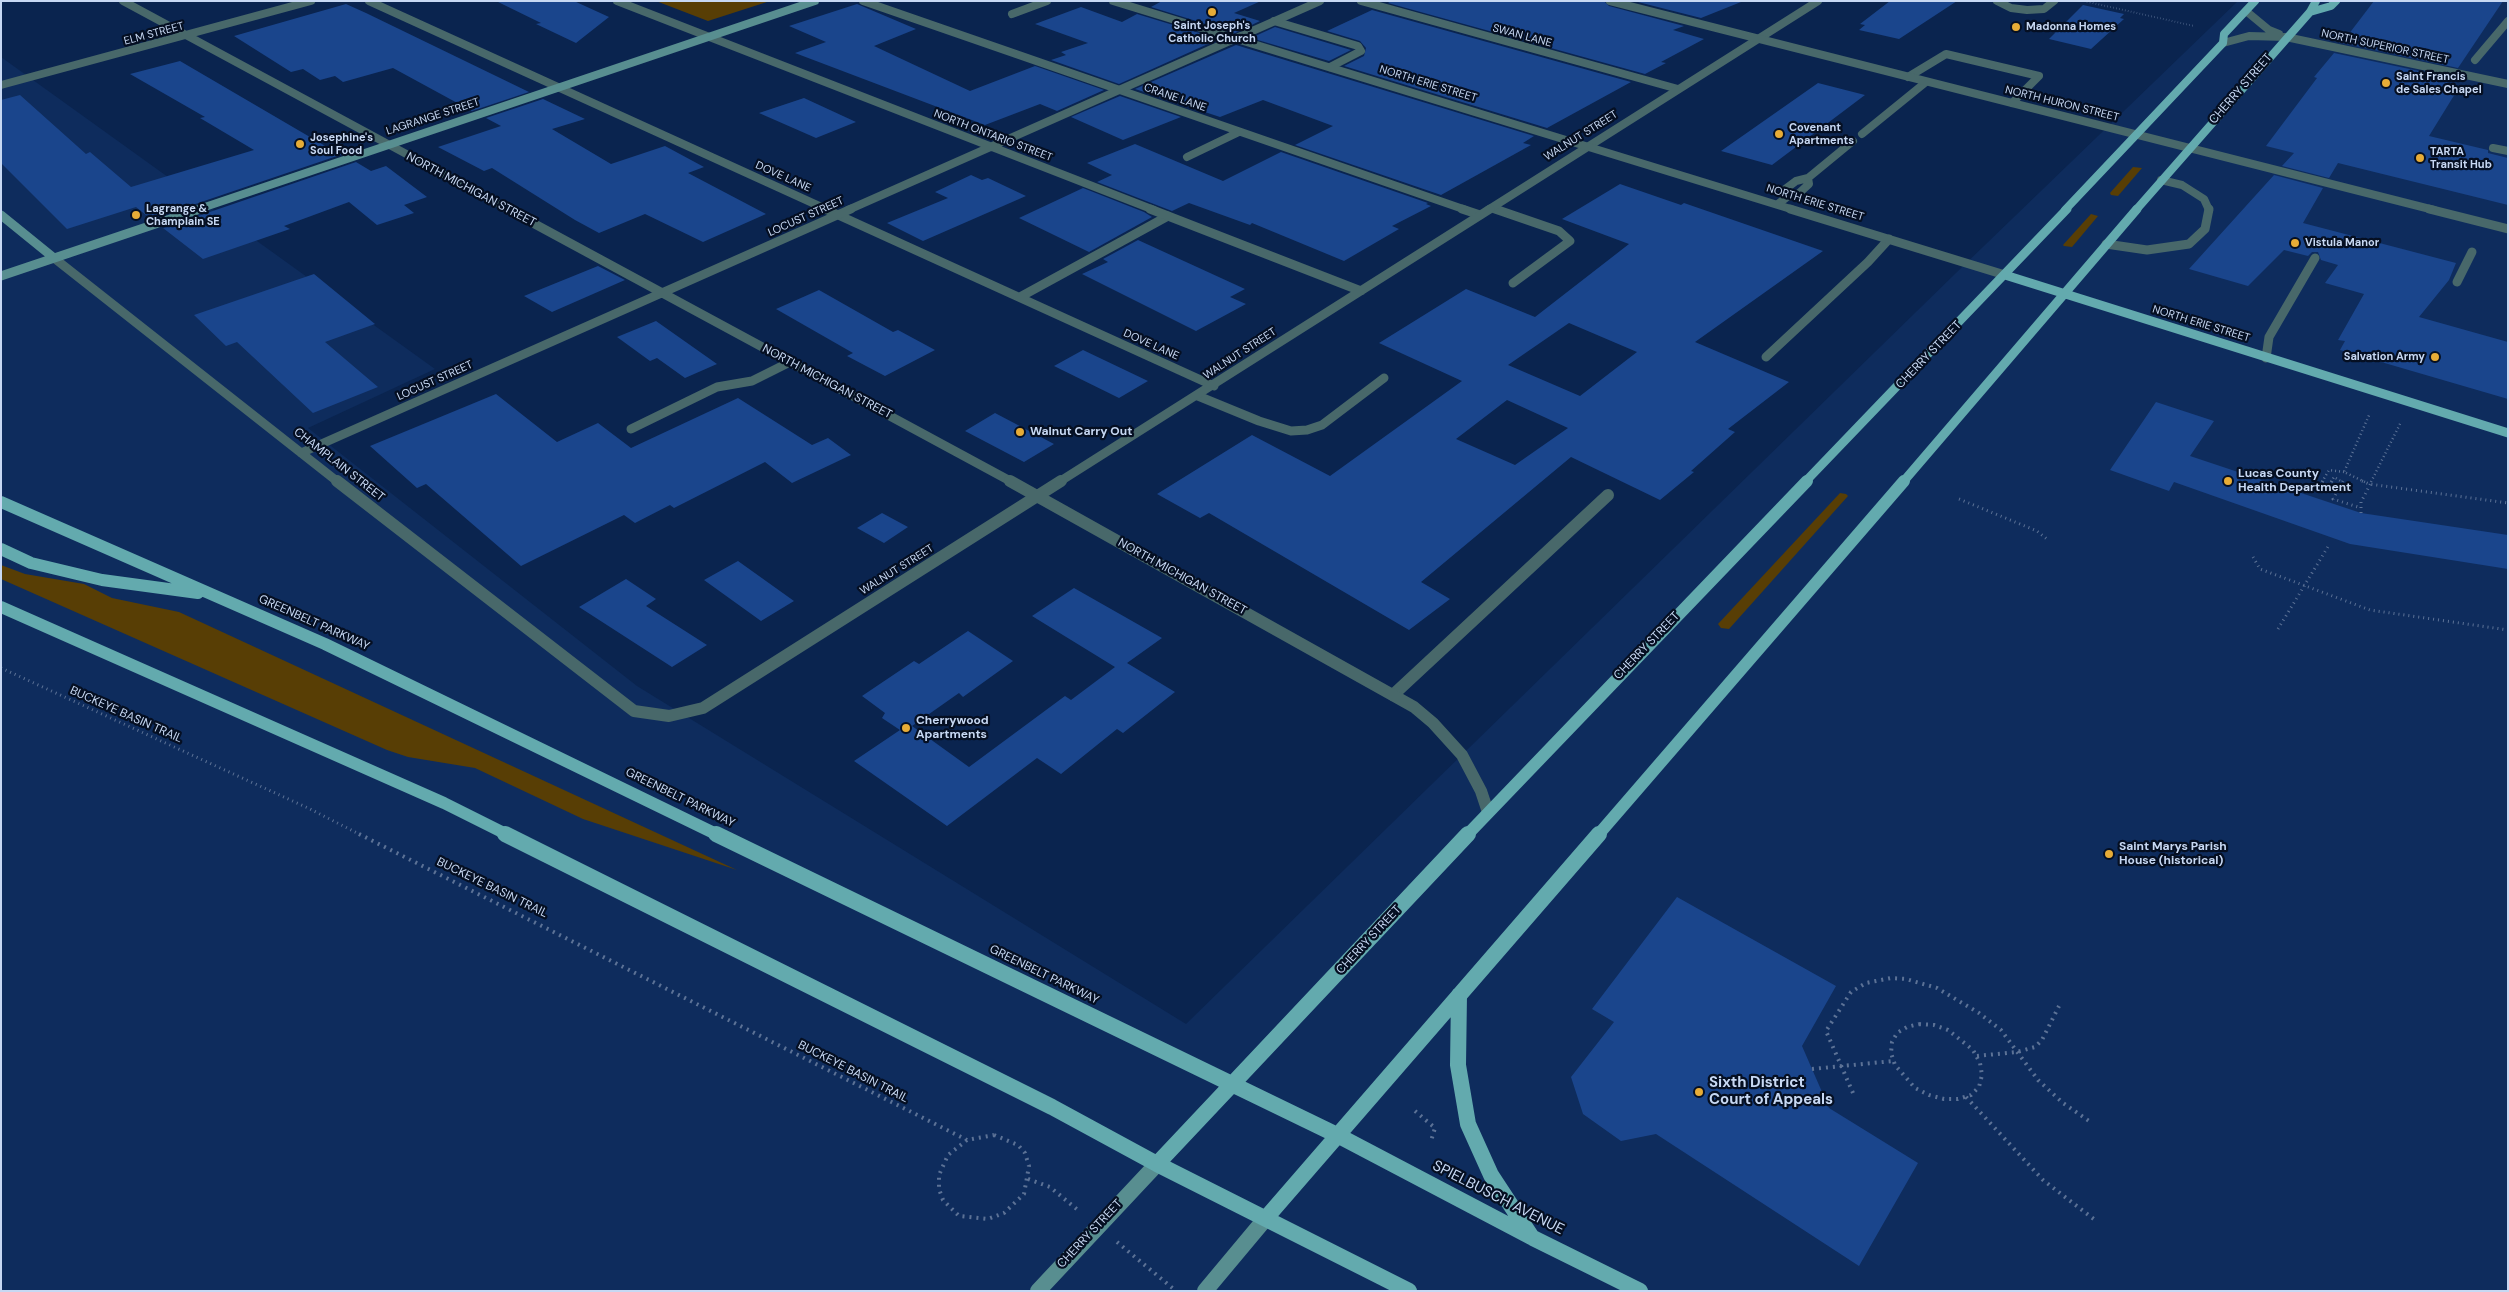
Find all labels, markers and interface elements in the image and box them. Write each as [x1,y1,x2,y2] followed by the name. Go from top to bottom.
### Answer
[1206,6,1218,18] marker: Saint Joseph's Catholic Church
[1168,19,1256,45] place label: Saint Joseph's Catholic Church
[122,20,186,48] street label: ELM STREET
[2026,20,2116,34] place label: Madonna Homes
[2010,21,2022,33] marker: Madonna Homes
[1491,22,1553,50] street label: SWAN LANE
[2320,27,2450,67] street label: NORTH SUPERIOR STREET
[2207,51,2275,127] street label: CHERRY STREET
[1378,63,1478,105] street label: NORTH ERIE STREET
[2396,70,2482,96] place label: Saint Francis de Sales Chapel
[2380,77,2392,89] marker: Saint Francis de Sales Chapel
[1142,81,1208,115] street label: CRANE LANE
[2004,83,2120,125] street label: NORTH HURON STREET
[385,96,481,138] street label: LAGRANGE STREET
[932,107,1054,165] street label: NORTH ONTARIO STREET
[1542,108,1620,164] street label: WALNUT STREET
[1789,121,1854,147] place label: Covenant Apartments
[1773,128,1785,140] marker: Covenant Apartments
[310,131,373,157] place label: Josephine's Soul Food
[294,138,306,150] marker: Josephine's Soul Food
[2430,145,2492,171] place label: TARTA Transit Hub
[404,150,538,230] street label: NORTH MICHIGAN STREET
[2414,152,2426,164] marker: TARTA Transit Hub
[753,159,813,195] street label: DOVE LANE
[1765,182,1865,224] street label: NORTH ERIE STREET
[766,194,846,240] street label: LOCUST STREET
[146,202,220,228] place label: Lagrange & Champlain SE
[130,209,142,221] marker: Lagrange & Champlain SE
[2305,236,2379,250] place label: Vistula Manor
[2289,237,2301,249] marker: Vistula Manor
[2151,303,2251,345] street label: NORTH ERIE STREET
[1893,318,1965,392] street label: CHERRY STREET
[1201,325,1279,383] street label: WALNUT STREET
[1121,327,1181,363] street label: DOVE LANE
[760,342,894,422] street label: NORTH MICHIGAN STREET
[2344,350,2425,364] place label: Salvation Army
[2429,351,2441,363] marker: Salvation Army
[395,358,475,404] street label: LOCUST STREET
[291,425,387,505] street label: CHAMPLAIN STREET
[1030,425,1132,439] place label: Walnut Carry Out
[1014,426,1026,438] marker: Walnut Carry Out
[2238,467,2351,495] place label: Lucas County Health Department
[2222,475,2234,487] marker: Lucas County Health Department
[1115,536,1249,618] street label: NORTH MICHIGAN STREET
[858,542,936,598] street label: WALNUT STREET
[256,592,372,654] street label: GREENBELT PARKWAY
[1611,609,1683,683] street label: CHERRY STREET
[67,684,185,746] street label: BUCKEYE BASIN TRAIL
[916,714,989,742] place label: Cherrywood Apartments
[900,722,912,734] marker: Cherrywood Apartments
[623,765,737,831] street label: GREENBELT PARKWAY
[2119,840,2227,868] place label: Saint Marys Parish House (historical)
[2103,848,2115,860] marker: Saint Marys Parish House (historical)
[434,855,550,921] street label: BUCKEYE BASIN TRAIL
[1334,903,1404,977] street label: CHERRY STREET
[987,942,1101,1008] street label: GREENBELT PARKWAY
[796,1038,910,1106] street label: BUCKEYE BASIN TRAIL
[1709,1074,1833,1109] place label: Sixth District Court of Appeals
[1693,1086,1705,1098] marker: Sixth District Court of Appeals
[1429,1157,1567,1239] street label: SPIELBUSCH AVENUE
[1055,1197,1125,1271] street label: CHERRY STREET

